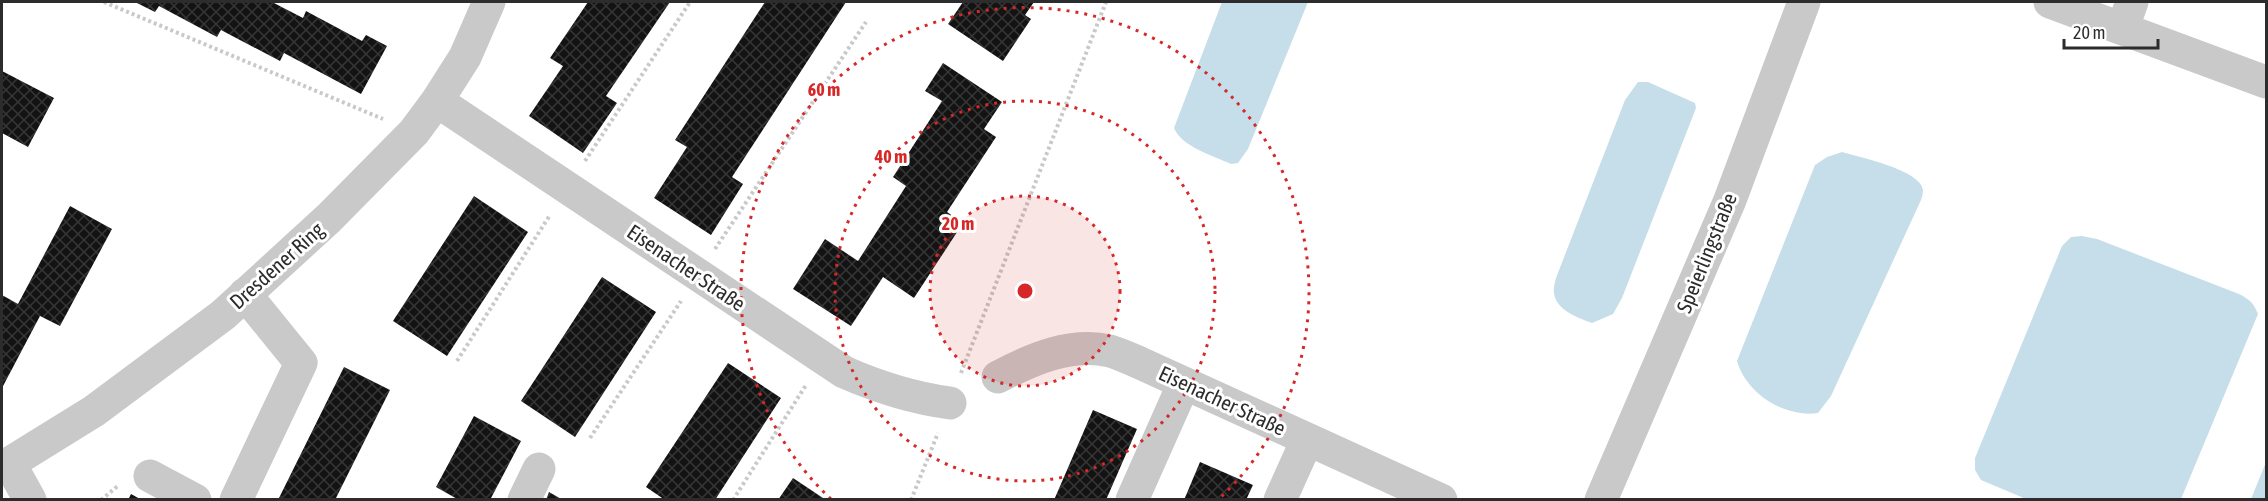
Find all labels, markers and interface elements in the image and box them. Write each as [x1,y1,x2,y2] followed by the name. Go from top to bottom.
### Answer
[2064,12,2158,50] scale bar
[2073,22,2105,43] text: 20 m
[808,79,840,100] text: 60 m
[874,146,907,167] text: 40 m
[1671,189,1741,316] street label: Speierlingstraße
[942,213,974,234] text: 20 m
[225,217,328,314] street label: Dresdener Ring
[623,219,750,315] street label: Eisenacher Straße
[1015,281,1035,301] centre of rings
[1155,360,1290,440] street label: Eisenacher Straße

